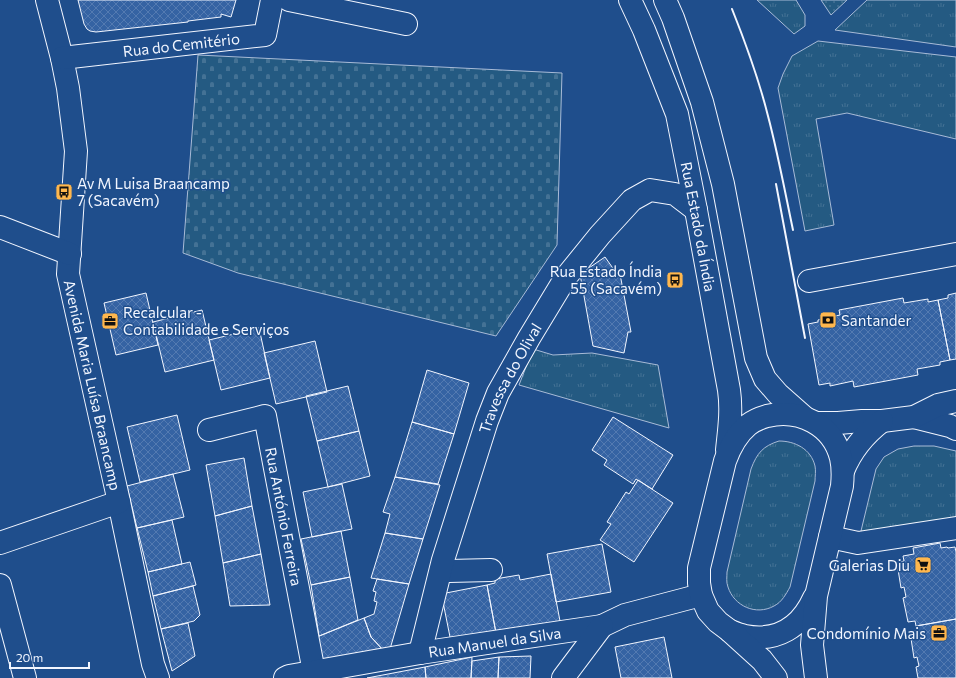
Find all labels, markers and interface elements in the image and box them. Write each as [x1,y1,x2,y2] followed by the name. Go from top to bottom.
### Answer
[122,29,241,60] street label: Rua do Cemitério
[678,160,720,293] street label: Rua Estado da Índia
[77,174,230,209] place label: Av M Luisa Braancamp 7 (Sacavém)
[54,182,74,202] bus stop icon: Av M Luisa Braancamp 7 (Sacavém)
[550,261,662,297] place label: Rua Estado Índia 55 (Sacavém)
[665,270,685,290] bus stop icon: Rua Estado Índia 55 (Sacavém)
[61,278,125,492] street label: Avenida Maria Luísa Braancamp
[123,303,289,338] place label: Recalcular - Contabilidade e Serviços
[818,310,838,330] bank icon: Santander
[100,311,120,331] office icon: Recalcular - Contabilidade e Serviços
[841,311,911,329] place label: Santander
[475,320,545,435] street label: Travessa do Olival
[262,446,306,587] street label: Rua António Ferreira
[913,555,933,575] supermarket icon: Galerias Diu
[829,556,910,574] place label: Galerias Diu
[427,623,562,661] street label: Rua Manuel da Silva
[929,623,949,643] office icon: Condomínio Mais
[807,624,926,642] place label: Condomínio Mais
[10,644,89,670] scale bar
[16,650,43,664] text: 20 m

